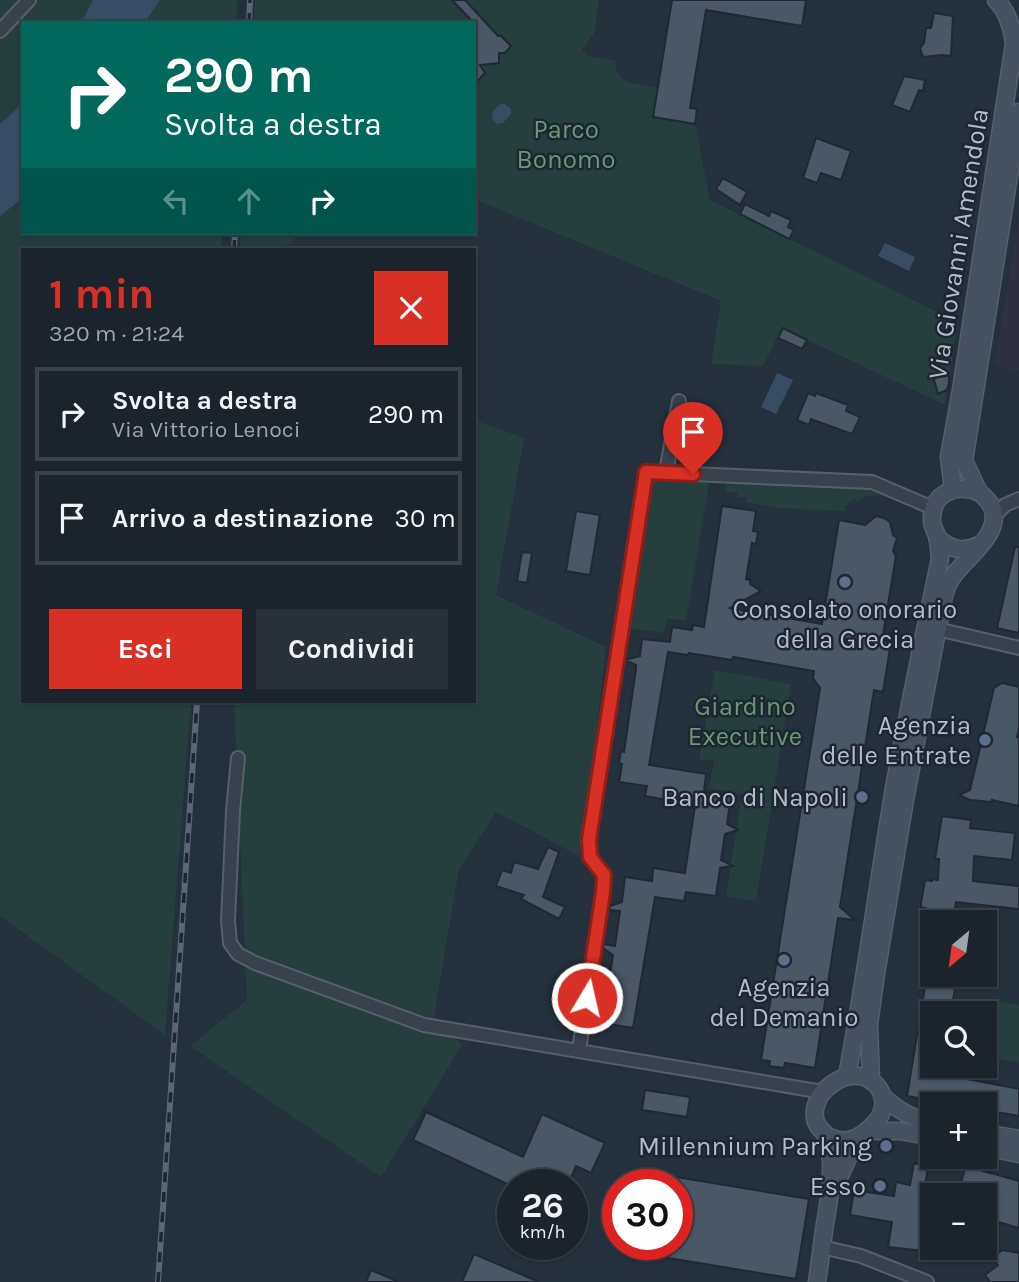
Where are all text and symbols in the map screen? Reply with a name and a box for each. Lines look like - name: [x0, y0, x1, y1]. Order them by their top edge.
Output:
- text: 290 m: [164, 47, 313, 104]
- icon: right: [49, 49, 140, 140]
- text: Svolta a destra: [164, 106, 382, 143]
- street label: Via Giovanni Amendola: [922, 106, 995, 382]
- park label: Parco Bonomo: [517, 114, 615, 175]
- icon: left: [157, 182, 195, 220]
- icon: ahead: [230, 182, 268, 220]
- icon: right: [303, 182, 341, 220]
- text: 1 min: [49, 269, 154, 319]
- button: close: [374, 271, 448, 345]
- text: 320 m · 21:24: [49, 320, 184, 347]
- text: Svolta a destra: [112, 385, 298, 416]
- icon: right: [53, 395, 91, 433]
- text: 290 m: [368, 399, 444, 430]
- pin: [663, 402, 723, 474]
- icon: arrive: [674, 413, 712, 451]
- text: Via Vittorio Lenoci: [112, 416, 301, 443]
- icon: arrive: [53, 499, 91, 537]
- text: Arrivo a destinazione: [112, 503, 374, 534]
- text: 30 m: [395, 503, 456, 534]
- marker: Consolato onorario della Grecia: [837, 574, 853, 590]
- place label: Consolato onorario della Grecia: [733, 594, 957, 655]
- button: Esci: [49, 609, 242, 689]
- button: Condividi: [256, 609, 448, 689]
- park label: Giardino Executive: [688, 691, 802, 752]
- place label: Agenzia delle Entrate: [821, 710, 971, 771]
- marker: Agenzia delle Entrate: [977, 732, 993, 748]
- place label: Banco di Napoli: [662, 782, 848, 813]
- marker: Banco di Napoli: [854, 789, 870, 805]
- north arrow: [920, 910, 998, 987]
- map controls: [920, 910, 997, 1260]
- marker: Agenzia del Demanio: [776, 952, 792, 968]
- position arrow: [550, 961, 624, 1035]
- place label: Agenzia del Demanio: [709, 972, 859, 1033]
- button: search: [920, 1001, 997, 1078]
- button: +: [920, 1092, 997, 1169]
- place label: Millennium Parking: [638, 1131, 872, 1162]
- marker: Millennium Parking: [878, 1138, 894, 1154]
- speed limit sign: 30: [602, 1169, 693, 1260]
- place label: Esso: [810, 1171, 866, 1202]
- marker: Esso: [872, 1178, 888, 1194]
- button: −: [920, 1183, 997, 1260]
- text: 26: [521, 1185, 564, 1226]
- text: km/h: [520, 1221, 565, 1243]

